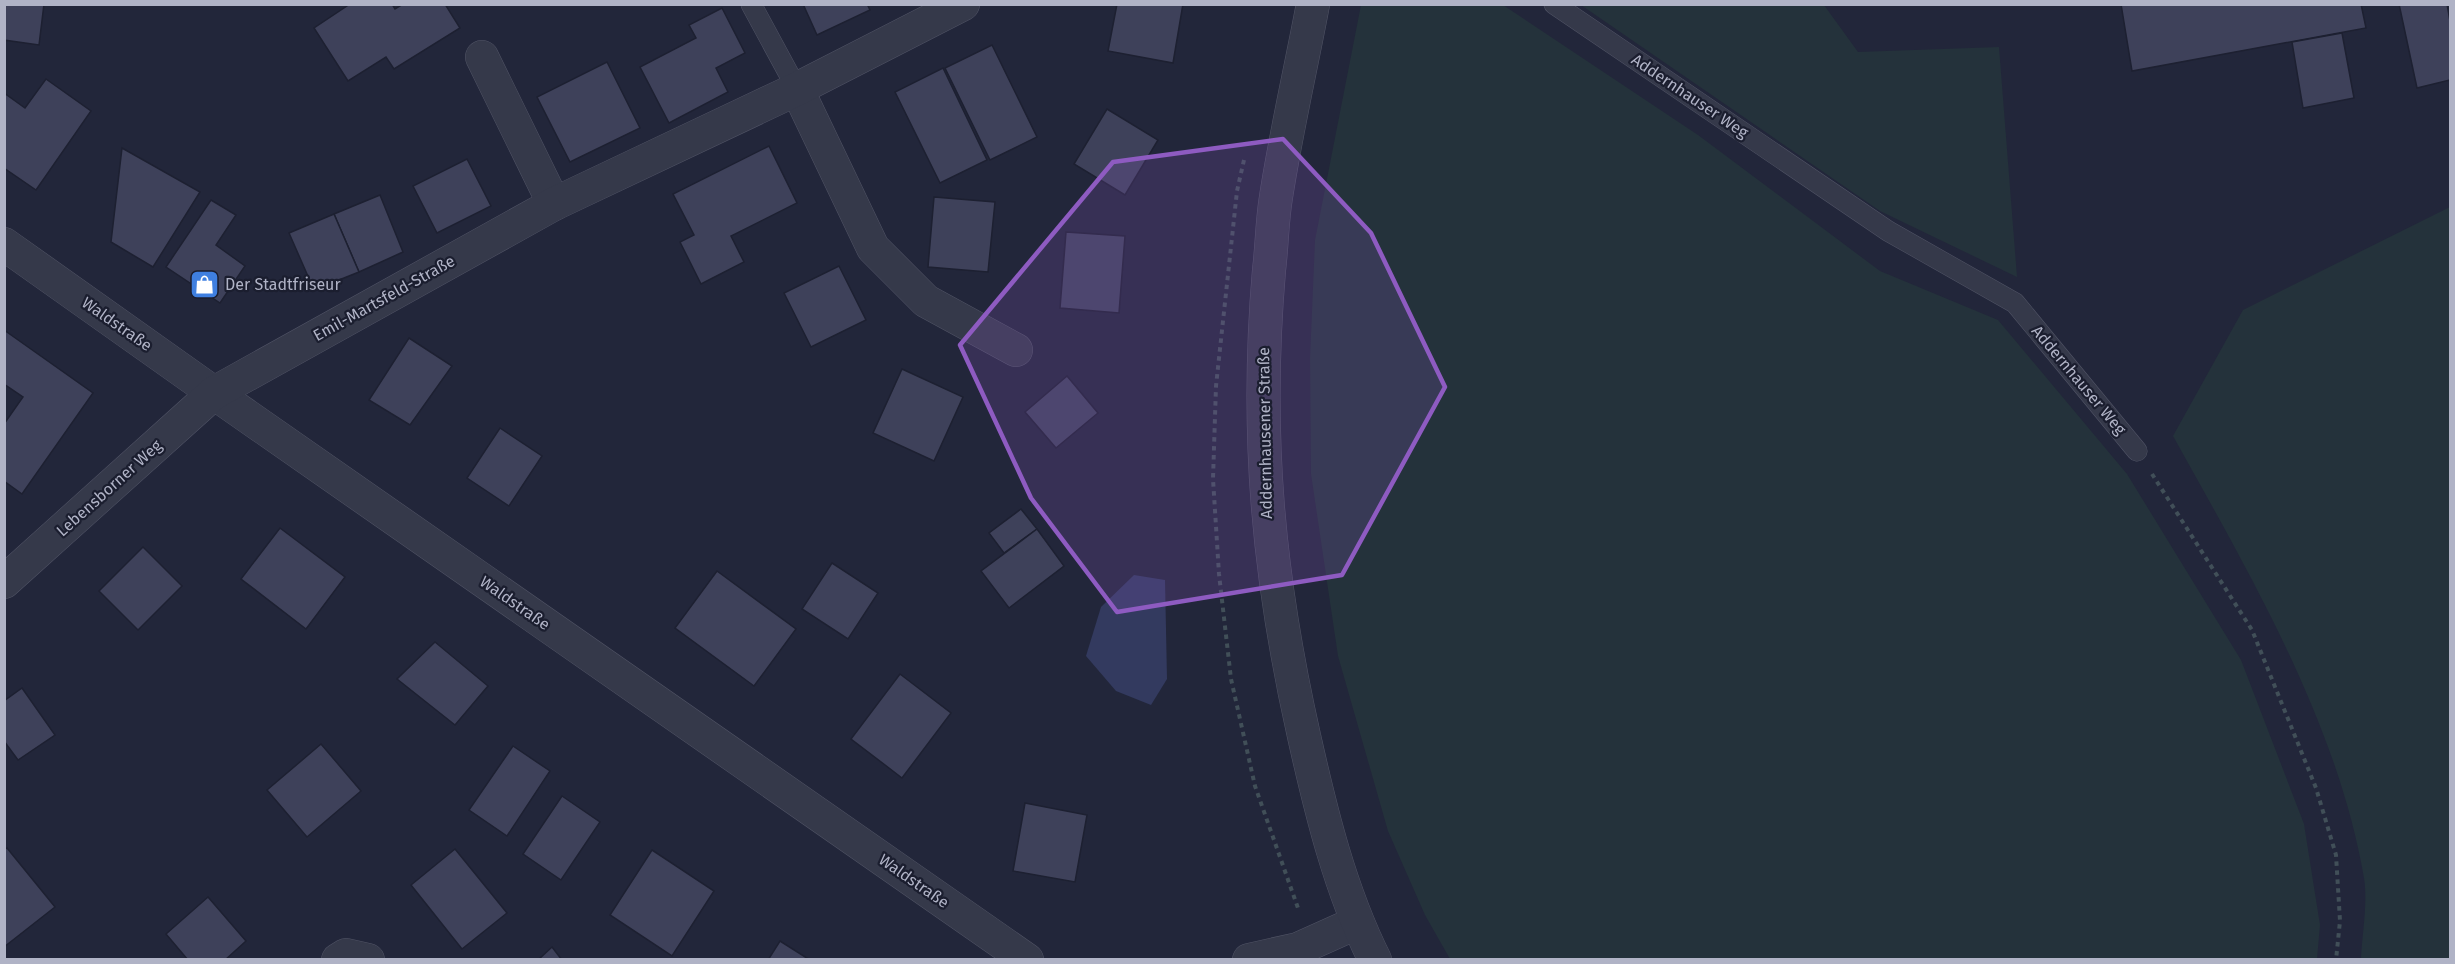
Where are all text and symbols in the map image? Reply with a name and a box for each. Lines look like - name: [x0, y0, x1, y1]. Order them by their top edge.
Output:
- street label: Addernhauser Weg: [1628, 50, 1753, 142]
- street label: Emil-Martsfeld-Straße: [310, 251, 458, 345]
- shop icon: Der Stadtfriseur: [188, 268, 220, 300]
- place label: Der Stadtfriseur: [225, 275, 341, 294]
- street label: Waldstraße: [78, 293, 156, 355]
- street label: Addernhauser Weg: [2028, 322, 2131, 439]
- street label: Addernhausener Straße: [1254, 347, 1276, 519]
- street label: Lebensborner Weg: [52, 435, 166, 540]
- street label: Waldstraße: [476, 572, 554, 634]
- street label: Waldstraße: [875, 850, 953, 912]

